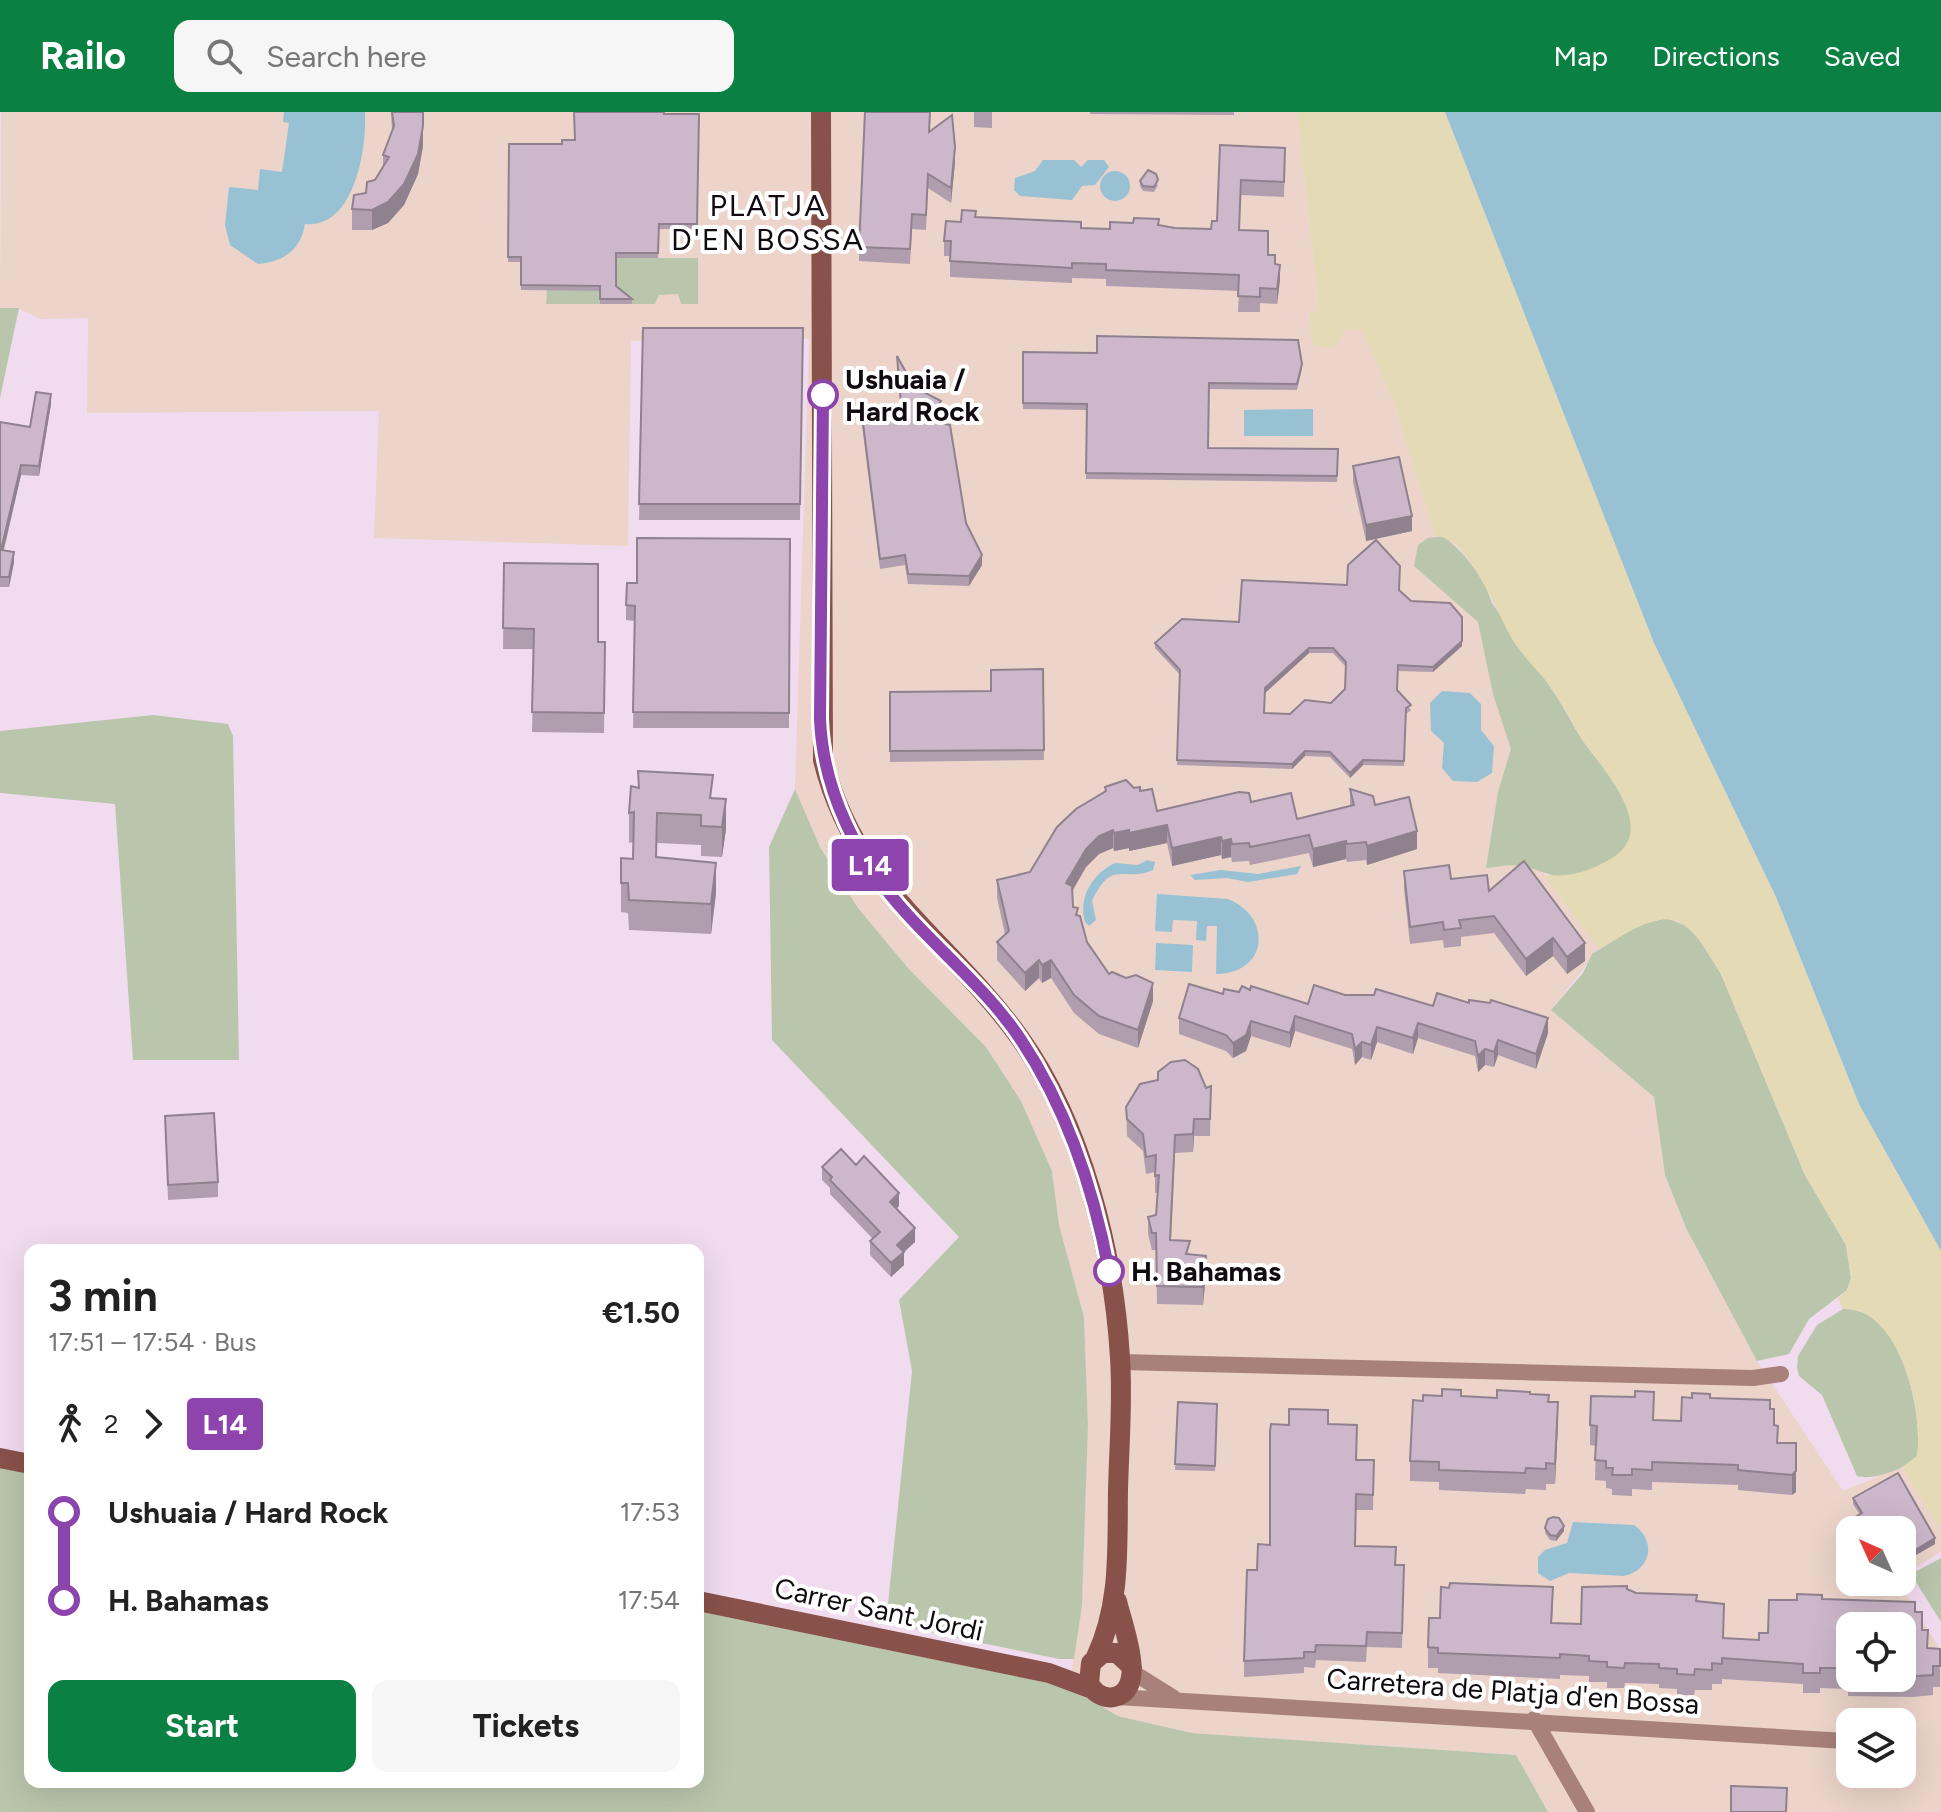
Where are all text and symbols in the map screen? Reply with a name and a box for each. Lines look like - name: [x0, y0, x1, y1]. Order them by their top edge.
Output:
- search box: [174, 20, 734, 92]
- text: Railo: [40, 33, 126, 79]
- icon: search: [202, 34, 246, 78]
- text: Search here: [266, 38, 426, 75]
- text: Map: [1554, 39, 1608, 73]
- text: Directions: [1652, 39, 1780, 73]
- text: Saved: [1824, 39, 1901, 73]
- district label: PLATJA D'EN BOSSA: [671, 187, 865, 258]
- place label: Ushuaia / Hard Rock: [845, 362, 980, 428]
- marker: Ushuaia / Hard Rock: [808, 380, 838, 410]
- line badge: L14: [824, 839, 916, 891]
- text: L14: [848, 848, 892, 882]
- place label: H. Bahamas: [1131, 1254, 1281, 1288]
- marker: H. Bahamas: [1094, 1256, 1124, 1286]
- text: 3 min: [48, 1269, 158, 1322]
- text: €1.50: [602, 1294, 680, 1331]
- text: 17:51 – 17:54 · Bus: [48, 1326, 256, 1358]
- icon: walk: [48, 1402, 92, 1446]
- icon: forward: [131, 1402, 175, 1446]
- text: L14: [203, 1407, 247, 1441]
- text: 2: [104, 1408, 119, 1440]
- text: Ushuaia / Hard Rock: [108, 1494, 388, 1531]
- text: 17:53: [620, 1496, 680, 1528]
- north arrow: [1836, 1516, 1916, 1596]
- map controls: [1836, 1516, 1916, 1788]
- street label: Carrer Sant Jordi: [771, 1570, 987, 1648]
- text: H. Bahamas: [108, 1582, 269, 1619]
- text: 17:54: [618, 1584, 680, 1616]
- button: locate: [1836, 1612, 1916, 1692]
- street label: Carretera de Platja d'en Bossa: [1326, 1661, 1700, 1721]
- button: Start: [48, 1680, 356, 1772]
- button: Tickets: [372, 1680, 680, 1772]
- button: layers: [1836, 1708, 1916, 1788]

